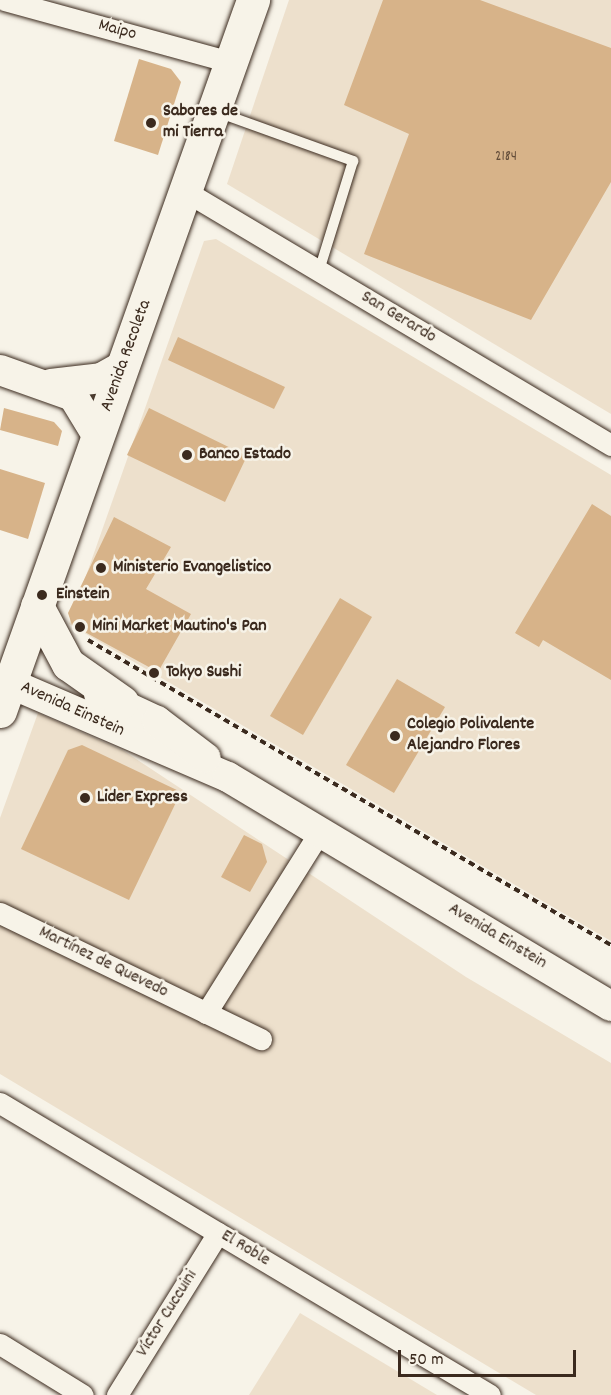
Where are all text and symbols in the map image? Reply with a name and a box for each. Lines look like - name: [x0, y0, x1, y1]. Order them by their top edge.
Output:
- street label: Maipo: [96, 16, 138, 46]
- place label: Sabores de mi Tierra: [163, 102, 238, 144]
- marker: Sabores de mi Tierra: [144, 116, 158, 130]
- house number: 2184: [495, 149, 517, 167]
- street label: San Gerardo: [356, 287, 440, 349]
- street label: Avenida Recoleta: [97, 297, 157, 415]
- place label: Banco Estado: [199, 444, 291, 466]
- marker: Banco Estado: [180, 448, 194, 462]
- place label: Ministerio Evangelistico: [113, 557, 271, 579]
- marker: Ministerio Evangelistico: [94, 561, 108, 575]
- place label: Einstein: [56, 584, 110, 606]
- marker: Einstein: [33, 586, 51, 604]
- place label: Mini Market Mautino's Pan: [92, 616, 266, 638]
- marker: Mini Market Mautino's Pan: [73, 620, 87, 634]
- place label: Tokyo Sushi: [166, 662, 241, 684]
- marker: Tokyo Sushi: [147, 666, 161, 680]
- street label: Avenida Einstein: [17, 677, 127, 743]
- place label: Colegio Polivalente Alejandro Flores: [407, 715, 534, 758]
- marker: Colegio Polivalente Alejandro Flores: [388, 729, 402, 743]
- place label: Lider Express: [97, 787, 188, 809]
- marker: Lider Express: [78, 791, 92, 805]
- street label: Avenida Einstein: [444, 899, 550, 975]
- street label: Martínez de Quevedo: [35, 922, 171, 1004]
- street label: El Roble: [217, 1226, 273, 1272]
- street label: Víctor Cuccuini: [133, 1267, 203, 1361]
- scale bar: [401, 1338, 580, 1376]
- text: 50 m: [409, 1348, 444, 1373]

